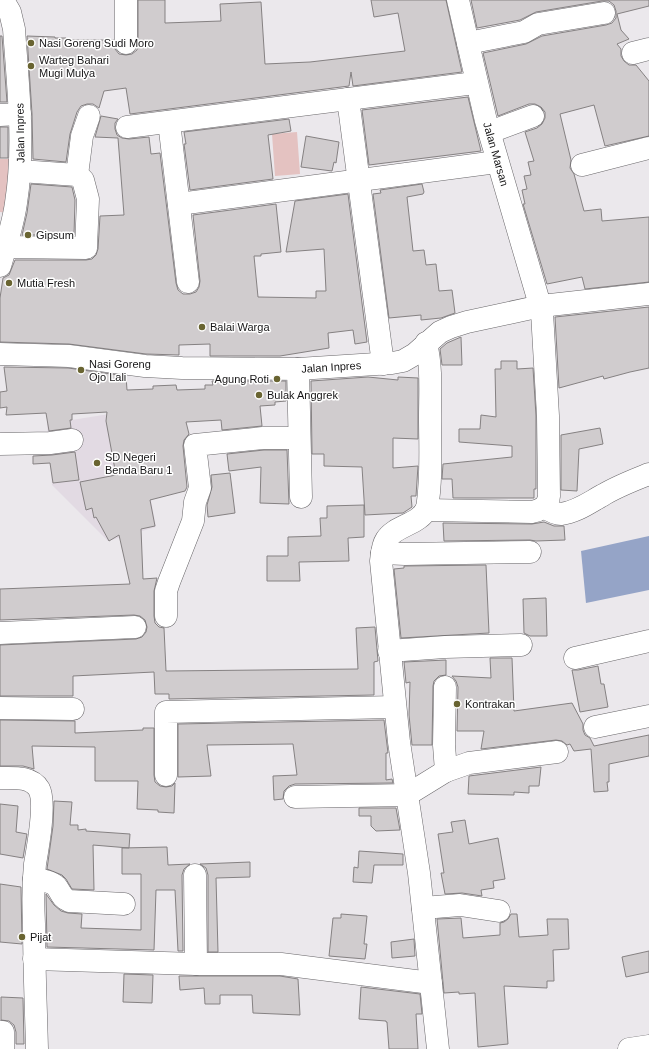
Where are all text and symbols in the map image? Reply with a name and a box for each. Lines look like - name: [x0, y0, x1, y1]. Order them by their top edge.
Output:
- place label: Nasi Goreng Sudi Moro: [39, 37, 154, 49]
- marker: Nasi Goreng Sudi Moro: [26, 38, 36, 48]
- place label: Warteg Bahari Mugi Mulya: [39, 54, 109, 79]
- marker: Warteg Bahari Mugi Mulya: [26, 61, 36, 71]
- street label: Jalan Inpres: [13, 102, 27, 163]
- street label: Jalan Marsan: [481, 121, 511, 187]
- place label: Gipsum: [36, 229, 74, 241]
- marker: Gipsum: [23, 230, 33, 240]
- place label: Mutia Fresh: [17, 277, 75, 289]
- marker: Mutia Fresh: [4, 278, 14, 288]
- place label: Balai Warga: [210, 321, 270, 333]
- marker: Balai Warga: [197, 322, 207, 332]
- place label: Nasi Goreng Ojo Lali: [89, 358, 151, 383]
- street label: Jalan Inpres: [301, 359, 362, 375]
- marker: Nasi Goreng Ojo Lali: [76, 365, 86, 375]
- place label: Agung Roti: [215, 373, 269, 385]
- marker: Agung Roti: [272, 374, 282, 384]
- place label: Bulak Anggrek: [267, 389, 338, 401]
- marker: Bulak Anggrek: [254, 390, 264, 400]
- place label: SD Negeri Benda Baru 1: [105, 451, 172, 476]
- marker: SD Negeri Benda Baru 1: [92, 458, 102, 468]
- place label: Kontrakan: [465, 698, 515, 710]
- marker: Kontrakan: [452, 699, 462, 709]
- place label: Pijat: [30, 931, 51, 943]
- marker: Pijat: [17, 932, 27, 942]

